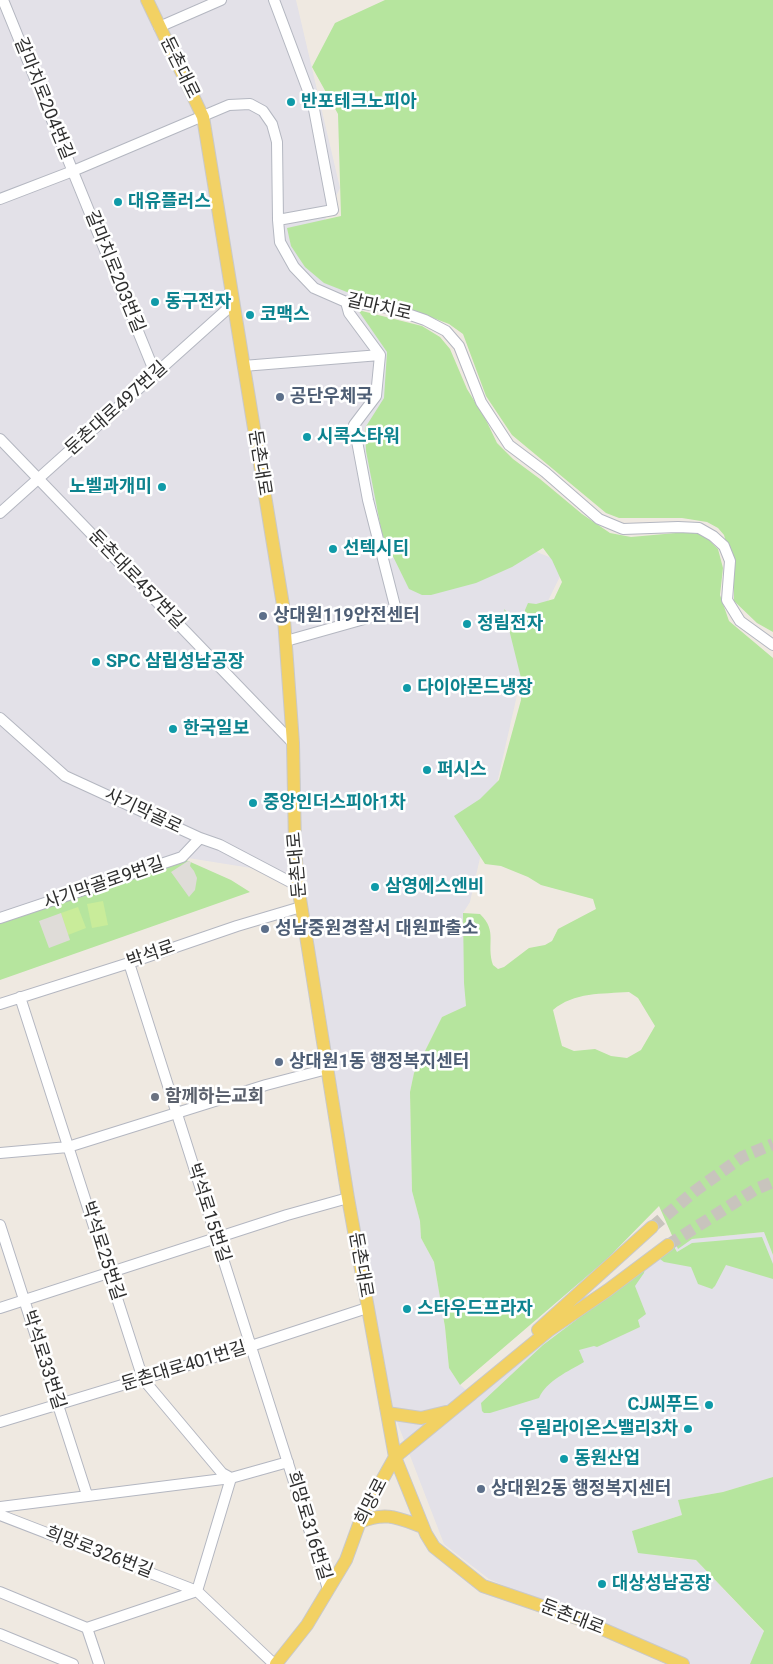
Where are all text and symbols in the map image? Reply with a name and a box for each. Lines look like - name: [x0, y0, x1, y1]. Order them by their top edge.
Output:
- street label: 둔촌대로: [155, 33, 203, 103]
- street label: 갈마치로204번길: [9, 35, 77, 163]
- place label: 반포테크노피아: [301, 91, 417, 113]
- marker: 반포테크노피아: [285, 96, 297, 108]
- place label: 대유플러스: [128, 191, 211, 213]
- marker: 대유플러스: [112, 196, 124, 208]
- street label: 갈마치로203번길: [80, 208, 148, 336]
- street label: 갈마치로: [344, 290, 414, 326]
- place label: 동구전자: [165, 291, 231, 313]
- marker: 동구전자: [149, 296, 161, 308]
- place label: 코맥스: [260, 304, 310, 326]
- marker: 코맥스: [244, 309, 256, 321]
- street label: 둔촌대로497번길: [62, 358, 172, 460]
- place label: 공단우체국: [290, 386, 373, 408]
- marker: 공단우체국: [274, 391, 286, 403]
- place label: 시콕스타워: [317, 426, 400, 448]
- street label: 둔촌대로: [243, 429, 275, 497]
- marker: 시콕스타워: [301, 431, 313, 443]
- place label: 노벨과개미: [69, 476, 152, 498]
- marker: 노벨과개미: [156, 481, 168, 493]
- street label: 둔촌대로457번길: [83, 526, 189, 634]
- place label: 선텍시티: [343, 538, 409, 560]
- marker: 선텍시티: [327, 543, 339, 555]
- place label: 상대원119안전센터: [273, 605, 420, 627]
- marker: 상대원119안전센터: [257, 610, 269, 622]
- place label: 정림전자: [477, 613, 543, 635]
- marker: 정림전자: [461, 618, 473, 630]
- place label: SPC 삼립성남공장: [106, 651, 244, 673]
- marker: SPC 삼립성남공장: [90, 656, 102, 668]
- place label: 다이아몬드냉장: [417, 677, 533, 699]
- marker: 다이아몬드냉장: [401, 682, 413, 694]
- place label: 한국일보: [183, 718, 249, 740]
- marker: 한국일보: [167, 723, 179, 735]
- place label: 퍼시스: [437, 759, 487, 781]
- marker: 퍼시스: [421, 764, 433, 776]
- street label: 사기막골로: [101, 785, 185, 839]
- place label: 중앙인더스피아1차: [263, 792, 406, 814]
- marker: 중앙인더스피아1차: [247, 797, 259, 809]
- street label: 둔촌대로: [284, 831, 312, 899]
- street label: 사기막골로9번길: [41, 853, 167, 915]
- place label: 삼영에스엔비: [385, 876, 484, 898]
- marker: 삼영에스엔비: [369, 881, 381, 893]
- place label: 성남중원경찰서 대원파출소: [275, 918, 478, 940]
- marker: 성남중원경찰서 대원파출소: [259, 923, 271, 935]
- street label: 박석로: [124, 937, 178, 973]
- place label: 상대원1동 행정복지센터: [289, 1051, 469, 1073]
- marker: 상대원1동 행정복지센터: [273, 1056, 285, 1068]
- place label: 함께하는교회: [165, 1086, 264, 1108]
- marker: 함께하는교회: [149, 1091, 161, 1103]
- street label: 박석로15번길: [182, 1161, 234, 1265]
- street label: 박석로25번길: [76, 1199, 128, 1303]
- street label: 둔촌대로: [344, 1231, 376, 1299]
- place label: 스타우드프라자: [417, 1298, 533, 1320]
- marker: 스타우드프라자: [401, 1303, 413, 1315]
- street label: 박석로33번길: [17, 1308, 69, 1412]
- street label: 둔촌대로401번길: [119, 1338, 249, 1396]
- place label: CJ씨푸드: [627, 1394, 699, 1416]
- marker: CJ씨푸드: [703, 1399, 715, 1411]
- place label: 우림라이온스밸리3차: [519, 1418, 678, 1440]
- marker: 우림라이온스밸리3차: [682, 1423, 694, 1435]
- place label: 동원산업: [574, 1448, 640, 1470]
- marker: 동원산업: [558, 1453, 570, 1465]
- street label: 희망로316번길: [281, 1469, 335, 1583]
- street label: 희망로: [351, 1475, 393, 1529]
- place label: 상대원2동 행정복지센터: [491, 1478, 671, 1500]
- marker: 상대원2동 행정복지센터: [475, 1483, 487, 1495]
- street label: 희망로326번길: [42, 1523, 156, 1583]
- place label: 대상성남공장: [612, 1573, 711, 1595]
- marker: 대상성남공장: [596, 1578, 608, 1590]
- street label: 둔촌대로: [537, 1596, 607, 1640]

